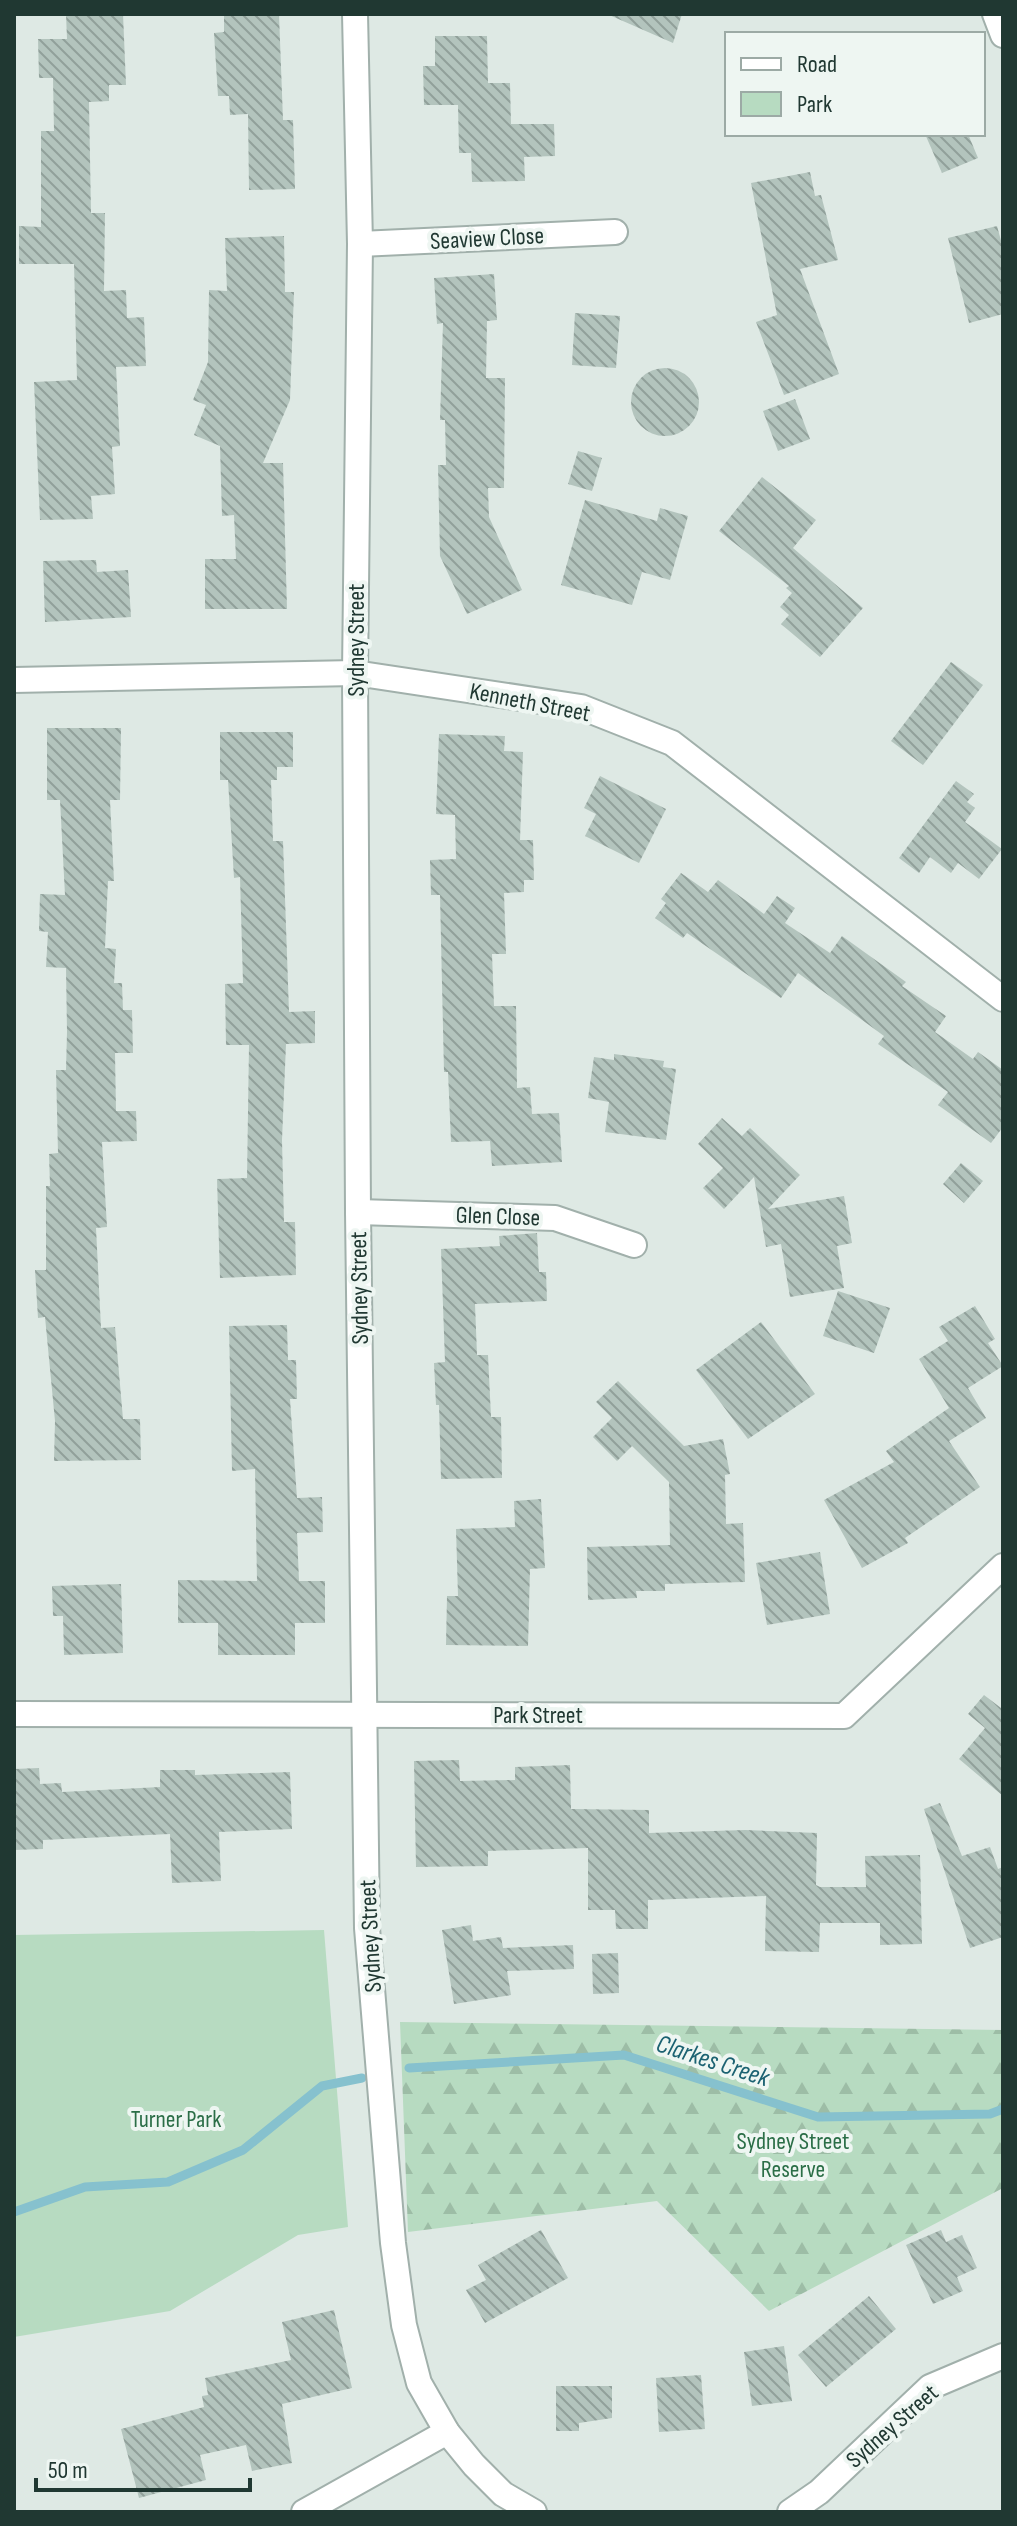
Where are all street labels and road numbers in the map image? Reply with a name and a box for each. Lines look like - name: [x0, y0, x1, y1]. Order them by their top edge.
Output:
- street label: Seaview Close: [429, 221, 545, 256]
- street label: Sydney Street: [342, 584, 371, 696]
- street label: Kenneth Street: [467, 677, 593, 728]
- street label: Glen Close: [455, 1201, 541, 1232]
- street label: Sydney Street: [344, 1231, 375, 1345]
- street label: Park Street: [493, 1701, 583, 1730]
- street label: Sydney Street: [353, 1879, 388, 1993]
- street label: Sydney Street: [840, 2378, 944, 2474]

